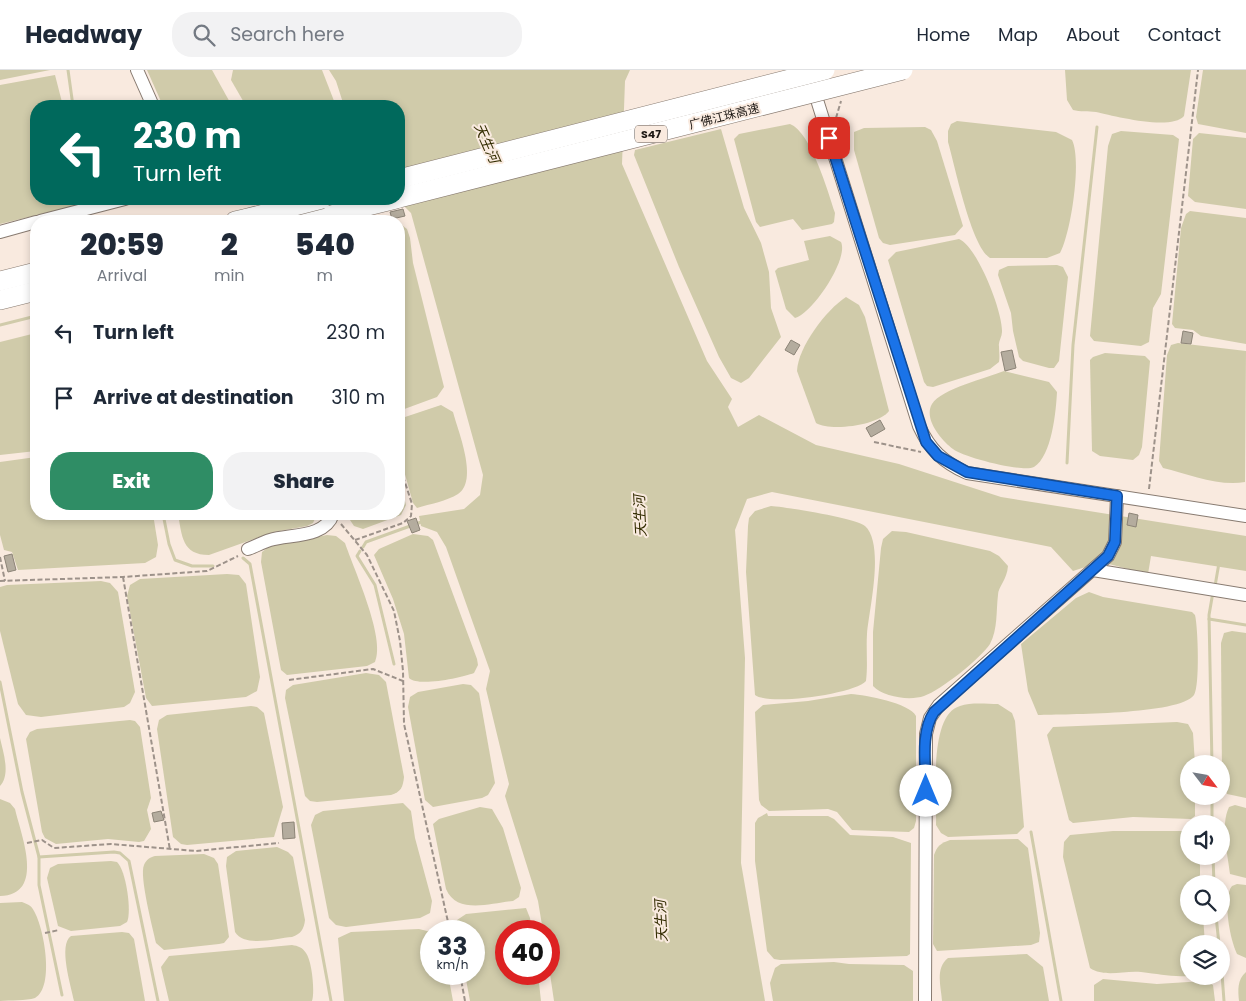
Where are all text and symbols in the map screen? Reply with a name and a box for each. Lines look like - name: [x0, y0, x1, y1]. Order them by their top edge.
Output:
- search box: [172, 12, 522, 57]
- text: Headway: [25, 18, 142, 51]
- icon: search: [190, 21, 218, 49]
- text: Search here: [230, 21, 345, 48]
- text: Home: [916, 22, 970, 47]
- text: Map: [998, 22, 1038, 47]
- text: About: [1066, 22, 1120, 47]
- text: Contact: [1148, 22, 1221, 47]
- street label: 广佛江珠高速: [687, 99, 761, 133]
- text: 230 m: [133, 111, 241, 160]
- pin: [808, 117, 850, 159]
- icon: left: [50, 120, 115, 185]
- water label: 天生河: [469, 120, 506, 169]
- icon: arrive: [815, 124, 843, 152]
- road number: S47: [635, 126, 667, 142]
- text: Turn left: [133, 158, 221, 189]
- text: 20:59: [80, 223, 164, 266]
- text: 2: [221, 223, 238, 266]
- text: 540: [295, 223, 355, 266]
- text: Arrival: [97, 264, 147, 287]
- text: min: [214, 264, 245, 287]
- text: m: [317, 264, 333, 287]
- icon: left: [50, 319, 78, 347]
- text: Turn left: [93, 319, 174, 346]
- text: 230 m: [326, 319, 385, 346]
- icon: arrive: [50, 384, 78, 412]
- text: Arrive at destination: [93, 384, 294, 411]
- text: 310 m: [331, 384, 385, 411]
- button: Exit: [50, 452, 213, 510]
- button: Share: [223, 452, 385, 510]
- water label: 天生河: [629, 492, 651, 537]
- north arrow: [1180, 755, 1230, 805]
- map controls: [1180, 755, 1230, 985]
- position arrow: [899, 764, 951, 816]
- button: sound: [1180, 815, 1230, 865]
- button: search: [1180, 875, 1230, 925]
- water label: 天生河: [650, 897, 672, 942]
- speed limit sign: 40: [495, 920, 560, 985]
- text: 33: [437, 929, 468, 964]
- button: layers: [1180, 935, 1230, 985]
- text: km/h: [437, 956, 468, 973]

